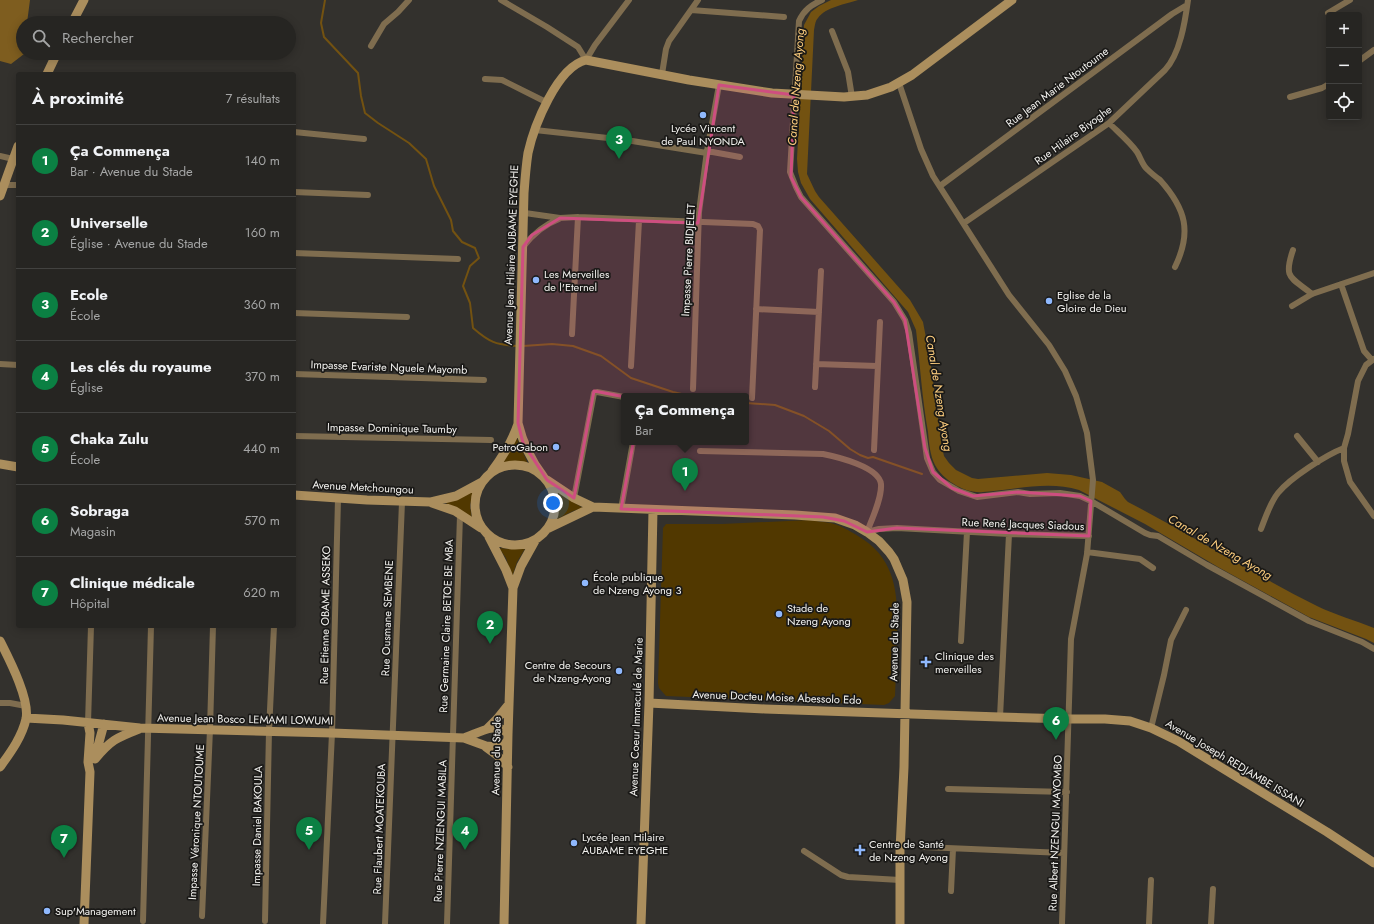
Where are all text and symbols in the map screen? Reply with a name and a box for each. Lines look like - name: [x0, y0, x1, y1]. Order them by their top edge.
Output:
- map controls: [1326, 12, 1362, 120]
- button: +: [1326, 12, 1362, 48]
- search box: [16, 16, 296, 60]
- icon: search: [30, 27, 52, 49]
- text: Rechercher: [62, 27, 134, 49]
- water label: Canal de Nzeng Ayong: [783, 27, 809, 146]
- street label: Rue Jean Marie Ntoutoume: [1002, 43, 1112, 131]
- button: −: [1326, 48, 1362, 84]
- button: locate: [1326, 84, 1362, 120]
- text: À proximité: [32, 86, 124, 110]
- text: 7 résultats: [226, 89, 280, 108]
- street label: Rue Hilaire Biyoghe: [1031, 101, 1115, 169]
- marker: Lycée Vincent de Paul NYONDA: [698, 110, 708, 120]
- place label: Lycée Vincent de Paul NYONDA: [661, 120, 746, 149]
- pin: 3: [606, 126, 632, 159]
- text: Ça Commença: [70, 140, 170, 162]
- text: 1: [42, 151, 48, 170]
- text: 140 m: [245, 151, 280, 170]
- text: Bar · Avenue du Stade: [70, 162, 193, 181]
- street label: Avenue Jean Hilaire AUBAME EYEGHE: [500, 164, 522, 346]
- street label: Impasse Pierre BIDJELET: [677, 203, 699, 317]
- text: Universelle: [70, 212, 148, 234]
- text: 2: [41, 223, 49, 242]
- text: 160 m: [245, 223, 280, 242]
- text: Église · Avenue du Stade: [70, 234, 208, 253]
- place label: Les Merveilles de l'Eternel: [544, 266, 610, 295]
- marker: Les Merveilles de l'Eternel: [531, 275, 541, 285]
- text: Ecole: [70, 284, 108, 306]
- place label: Eglise de la Gloire de Dieu: [1057, 287, 1127, 316]
- text: 3: [41, 295, 49, 314]
- text: 360 m: [244, 295, 280, 314]
- marker: Eglise de la Gloire de Dieu: [1044, 296, 1054, 306]
- text: École: [70, 306, 100, 325]
- water label: Canal de Nzeng Ayong: [921, 334, 957, 453]
- text: Les clés du royaume: [70, 356, 212, 378]
- street label: Impasse Evariste Nguele Mayomb: [310, 356, 468, 378]
- text: 4: [40, 367, 50, 386]
- text: 370 m: [244, 367, 280, 386]
- text: Église: [70, 378, 103, 397]
- popup: [621, 393, 749, 445]
- text: Ça Commença: [635, 399, 735, 421]
- street label: Impasse Dominique Taumby: [327, 419, 457, 437]
- text: Bar: [635, 421, 653, 440]
- text: Chaka Zulu: [70, 428, 149, 450]
- text: 5: [41, 439, 49, 458]
- text: 440 m: [243, 439, 280, 458]
- place label: PetroGabon: [493, 439, 548, 455]
- marker: PetroGabon: [551, 442, 561, 452]
- text: École: [70, 450, 100, 469]
- pin: 1: [672, 458, 698, 491]
- street label: Avenue Metchoungou: [312, 476, 414, 498]
- your location: [543, 493, 563, 513]
- text: Sobraga: [70, 500, 129, 522]
- water label: Canal de Nzeng Ayong: [1165, 510, 1276, 584]
- text: 6: [41, 511, 49, 530]
- text: 570 m: [244, 511, 280, 530]
- street label: Rue René Jacques Siadous: [961, 514, 1085, 534]
- text: Magasin: [70, 522, 116, 541]
- street label: Rue Germaine Claire BETOE BE MBA: [435, 538, 457, 713]
- street label: Rue Etienne OBAME ASSEKO: [316, 545, 334, 684]
- street label: Rue Ousmane SEMBENE: [377, 560, 397, 676]
- place label: École publique de Nzeng Ayong 3: [593, 569, 681, 598]
- text: Clinique médicale: [70, 572, 195, 594]
- marker: École publique de Nzeng Ayong 3: [580, 578, 590, 588]
- text: 7: [41, 583, 49, 602]
- text: 620 m: [243, 583, 280, 602]
- text: Hôpital: [70, 594, 110, 613]
- place label: Stade de Nzeng Ayong: [787, 600, 851, 629]
- street label: Avenue du Stade: [885, 602, 903, 682]
- marker: Stade de Nzeng Ayong: [774, 609, 784, 619]
- pin: 2: [477, 611, 503, 644]
- street label: Avenue Coeur Immaculé de Marie: [625, 637, 647, 797]
- place label: Clinique des merveilles: [935, 648, 995, 677]
- marker: Clinique des merveilles: [920, 656, 932, 668]
- place label: Centre de Secours de Nzeng-Ayong: [525, 657, 612, 686]
- marker: Centre de Secours de Nzeng-Ayong: [614, 666, 624, 676]
- street label: Avenue Docteu Moise Abessolo Edo: [692, 686, 862, 708]
- pin: 6: [1043, 707, 1069, 740]
- street label: Avenue Jean Bosco LEMAMI LOWUMI: [157, 709, 333, 729]
- street label: Avenue Joseph REDJAMBE ISSANI: [1163, 715, 1307, 811]
- street label: Avenue du Stade: [487, 716, 505, 796]
- street label: Impasse Véronique NTOUTOUME: [184, 744, 208, 900]
- street label: Rue Albert NZENGUI MAYOMBO: [1044, 754, 1066, 911]
- street label: Rue Pierre NZIENGUI MABILA: [430, 759, 451, 903]
- street label: Rue Flaubert MOATEKOUBA: [369, 763, 389, 895]
- street label: Impasse Daniel BAKOULA: [248, 765, 266, 886]
- pin: 5: [296, 817, 322, 850]
- pin: 4: [452, 817, 478, 850]
- pin: 7: [51, 825, 77, 858]
- place label: Lycée Jean Hilaire AUBAME EYEGHE: [582, 829, 668, 858]
- place label: Centre de Santé de Nzeng Ayong: [869, 836, 948, 865]
- marker: Lycée Jean Hilaire AUBAME EYEGHE: [569, 838, 579, 848]
- marker: Centre de Santé de Nzeng Ayong: [854, 844, 866, 856]
- place label: Sup'Management: [55, 903, 136, 919]
- marker: Sup'Management: [42, 906, 52, 916]

